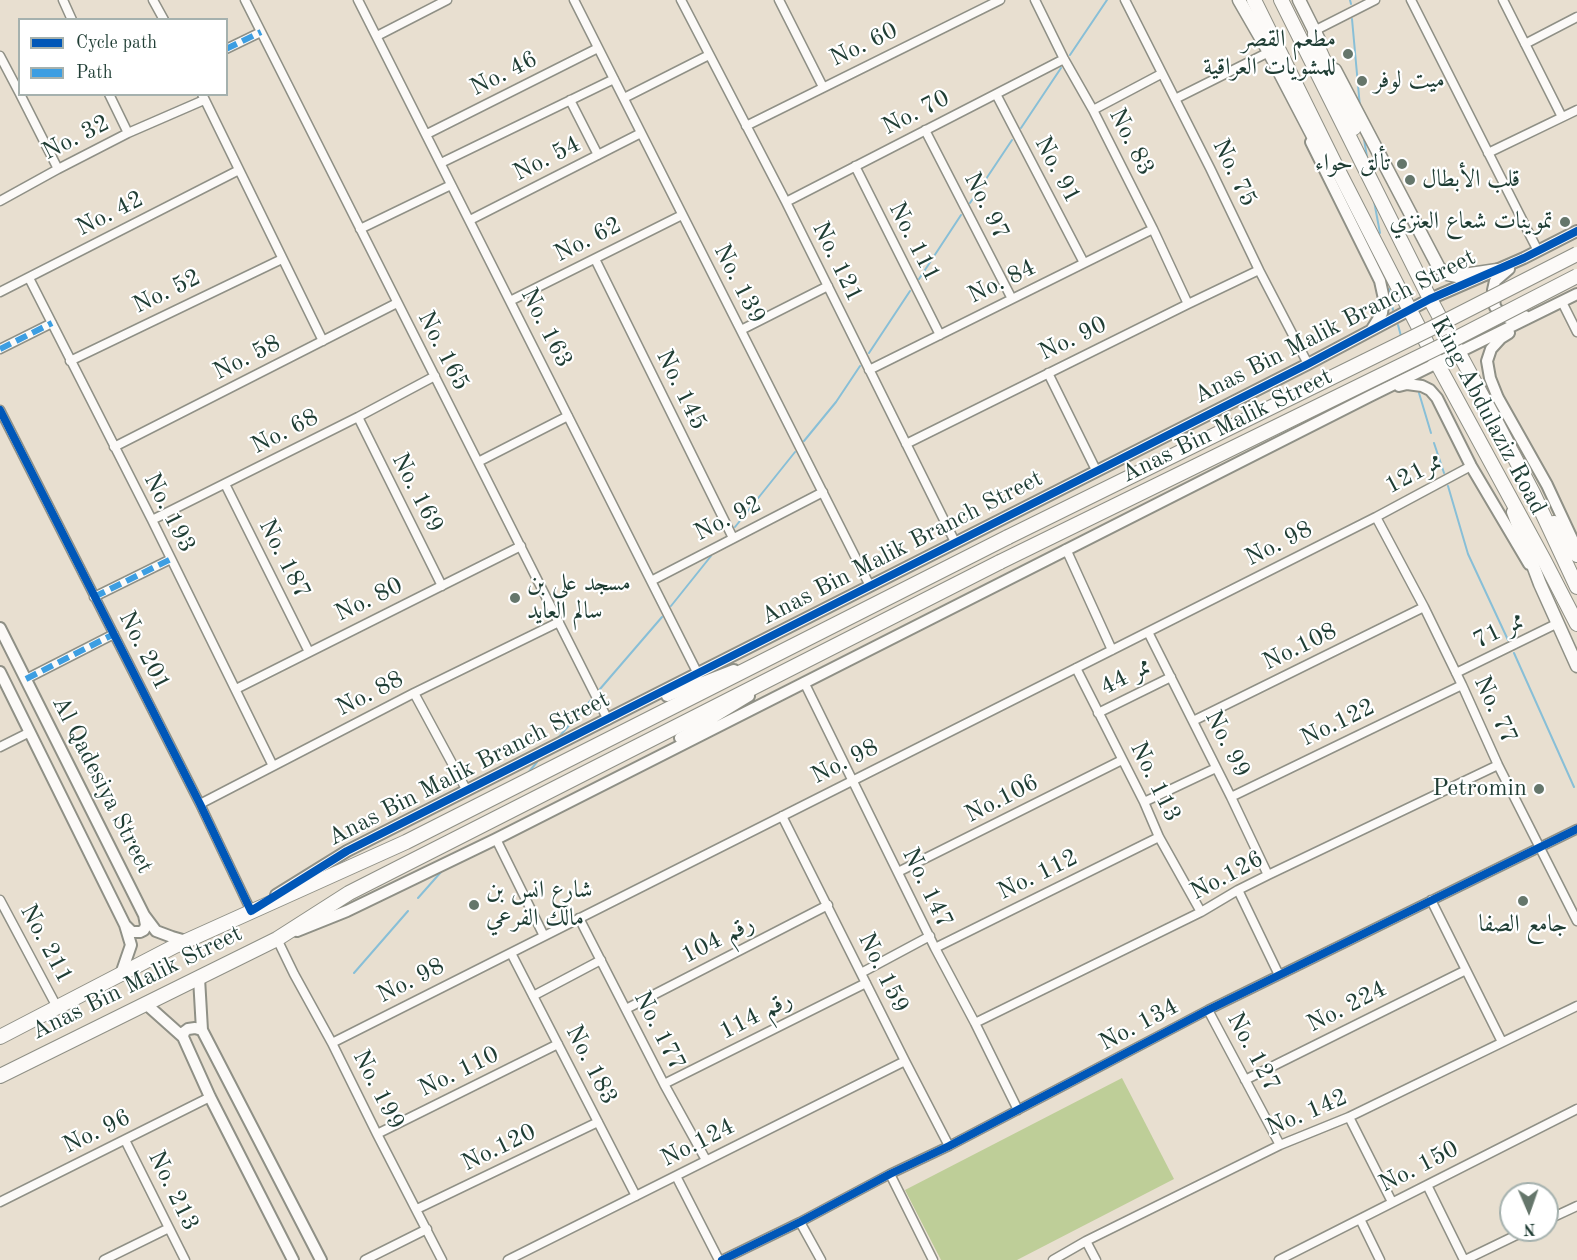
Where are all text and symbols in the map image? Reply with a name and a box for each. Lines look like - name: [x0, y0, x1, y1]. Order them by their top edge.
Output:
- street label: No. 60: [825, 16, 903, 74]
- legend: [18, 18, 228, 96]
- place label: مطعم القصر للمشويات العراقية: [1203, 26, 1336, 82]
- text: Cycle path: [76, 34, 157, 52]
- street label: No. 46: [466, 45, 542, 103]
- marker: مطعم القصر للمشويات العراقية: [1341, 47, 1355, 61]
- text: Path: [76, 64, 112, 82]
- place label: ميت لوفر: [1374, 67, 1445, 95]
- marker: ميت لوفر: [1355, 74, 1369, 88]
- street label: No. 70: [878, 84, 954, 142]
- street label: No. 83: [1102, 104, 1160, 180]
- street label: No. 32: [38, 109, 114, 167]
- street label: No. 54: [509, 130, 585, 188]
- street label: No. 91: [1027, 132, 1087, 208]
- street label: No. 75: [1205, 134, 1263, 212]
- place label: تألق حواء: [1315, 150, 1390, 178]
- marker: تألق حواء: [1395, 157, 1409, 171]
- place label: قلب الأبطال: [1422, 166, 1520, 194]
- street label: No. 97: [957, 168, 1015, 244]
- marker: قلب الأبطال: [1403, 173, 1417, 187]
- street label: No. 42: [72, 185, 148, 243]
- street label: No. 111: [882, 197, 946, 287]
- place label: تموينات شعاع العنزي: [1389, 208, 1553, 236]
- street label: No. 62: [550, 211, 626, 269]
- marker: تموينات شعاع العنزي: [1558, 215, 1572, 229]
- street label: No. 121: [805, 217, 869, 307]
- street label: No. 139: [707, 239, 771, 329]
- street label: Anas Bin Malik Branch Street: [1189, 243, 1481, 411]
- street label: No. 84: [963, 253, 1041, 311]
- street label: No. 52: [128, 263, 206, 321]
- street label: No. 163: [514, 283, 578, 373]
- street label: No. 165: [411, 306, 475, 396]
- street label: No. 90: [1034, 310, 1112, 368]
- street label: King Abdulaziz Road: [1424, 312, 1552, 520]
- street label: No. 58: [209, 329, 285, 387]
- street label: No. 145: [649, 345, 713, 435]
- street label: Anas Bin Malik Street: [1117, 362, 1337, 490]
- street label: No. 68: [247, 403, 323, 461]
- street label: ممر121: [1380, 447, 1448, 501]
- street label: No. 169: [385, 448, 449, 538]
- street label: Anas Bin Malik Branch Street: [756, 464, 1048, 632]
- street label: No. 193: [137, 468, 201, 558]
- street label: No. 92: [690, 490, 766, 548]
- street label: No. 187: [252, 514, 316, 604]
- street label: No. 98: [1241, 515, 1317, 573]
- place label: مسجد علي بن سالم العايد: [527, 570, 631, 626]
- street label: No. 80: [330, 571, 408, 629]
- marker: مسجد علي بن سالم العايد: [508, 591, 522, 605]
- street label: No. 201: [112, 606, 176, 696]
- street label: ممر 71: [1469, 606, 1529, 656]
- street label: No.108: [1258, 617, 1342, 677]
- street label: ممر 44: [1096, 652, 1156, 702]
- street label: No. 88: [332, 665, 408, 723]
- street label: No. 77: [1467, 671, 1523, 749]
- street label: Anas Bin Malik Branch Street: [323, 685, 615, 853]
- street label: Al Qadesiya Street: [45, 692, 159, 878]
- street label: No.122: [1296, 693, 1380, 753]
- street label: No. 99: [1198, 706, 1256, 782]
- street label: No. 98: [807, 733, 883, 791]
- street label: No. 113: [1123, 737, 1187, 827]
- street label: No.106: [960, 768, 1044, 830]
- place label: Petromin: [1432, 775, 1527, 803]
- marker: Petromin: [1532, 782, 1546, 796]
- street label: No. 147: [895, 843, 959, 933]
- street label: No. 112: [993, 843, 1083, 907]
- street label: No.126: [1185, 845, 1269, 907]
- place label: شارع انس بن مالك الفرعي: [486, 877, 593, 933]
- marker: جامع الصفا: [1516, 894, 1530, 908]
- marker: شارع انس بن مالك الفرعي: [467, 898, 481, 912]
- street label: No. 211: [13, 899, 79, 989]
- street label: رقم 104: [677, 910, 759, 970]
- place label: جامع الصفا: [1478, 911, 1568, 939]
- street label: Anas Bin Malik Street: [27, 919, 247, 1047]
- street label: No. 159: [851, 928, 915, 1018]
- street label: No. 98: [373, 952, 449, 1010]
- street label: No. 224: [1302, 975, 1392, 1039]
- street label: No. 177: [627, 986, 691, 1076]
- street label: رقم 114: [715, 986, 797, 1046]
- street label: No. 134: [1094, 992, 1184, 1058]
- street label: No. 127: [1220, 1007, 1286, 1097]
- street label: No. 183: [559, 1020, 623, 1110]
- street label: No. 110: [414, 1040, 504, 1104]
- street label: No. 199: [346, 1045, 410, 1135]
- street label: No. 142: [1262, 1083, 1352, 1143]
- street label: No. 96: [58, 1103, 136, 1161]
- street label: No.124: [656, 1112, 740, 1174]
- street label: No.120: [457, 1118, 541, 1178]
- street label: No. 150: [1374, 1135, 1464, 1199]
- street label: No. 213: [141, 1146, 205, 1236]
- north arrow: [1499, 1182, 1559, 1242]
- text: N: [1523, 1220, 1536, 1236]

